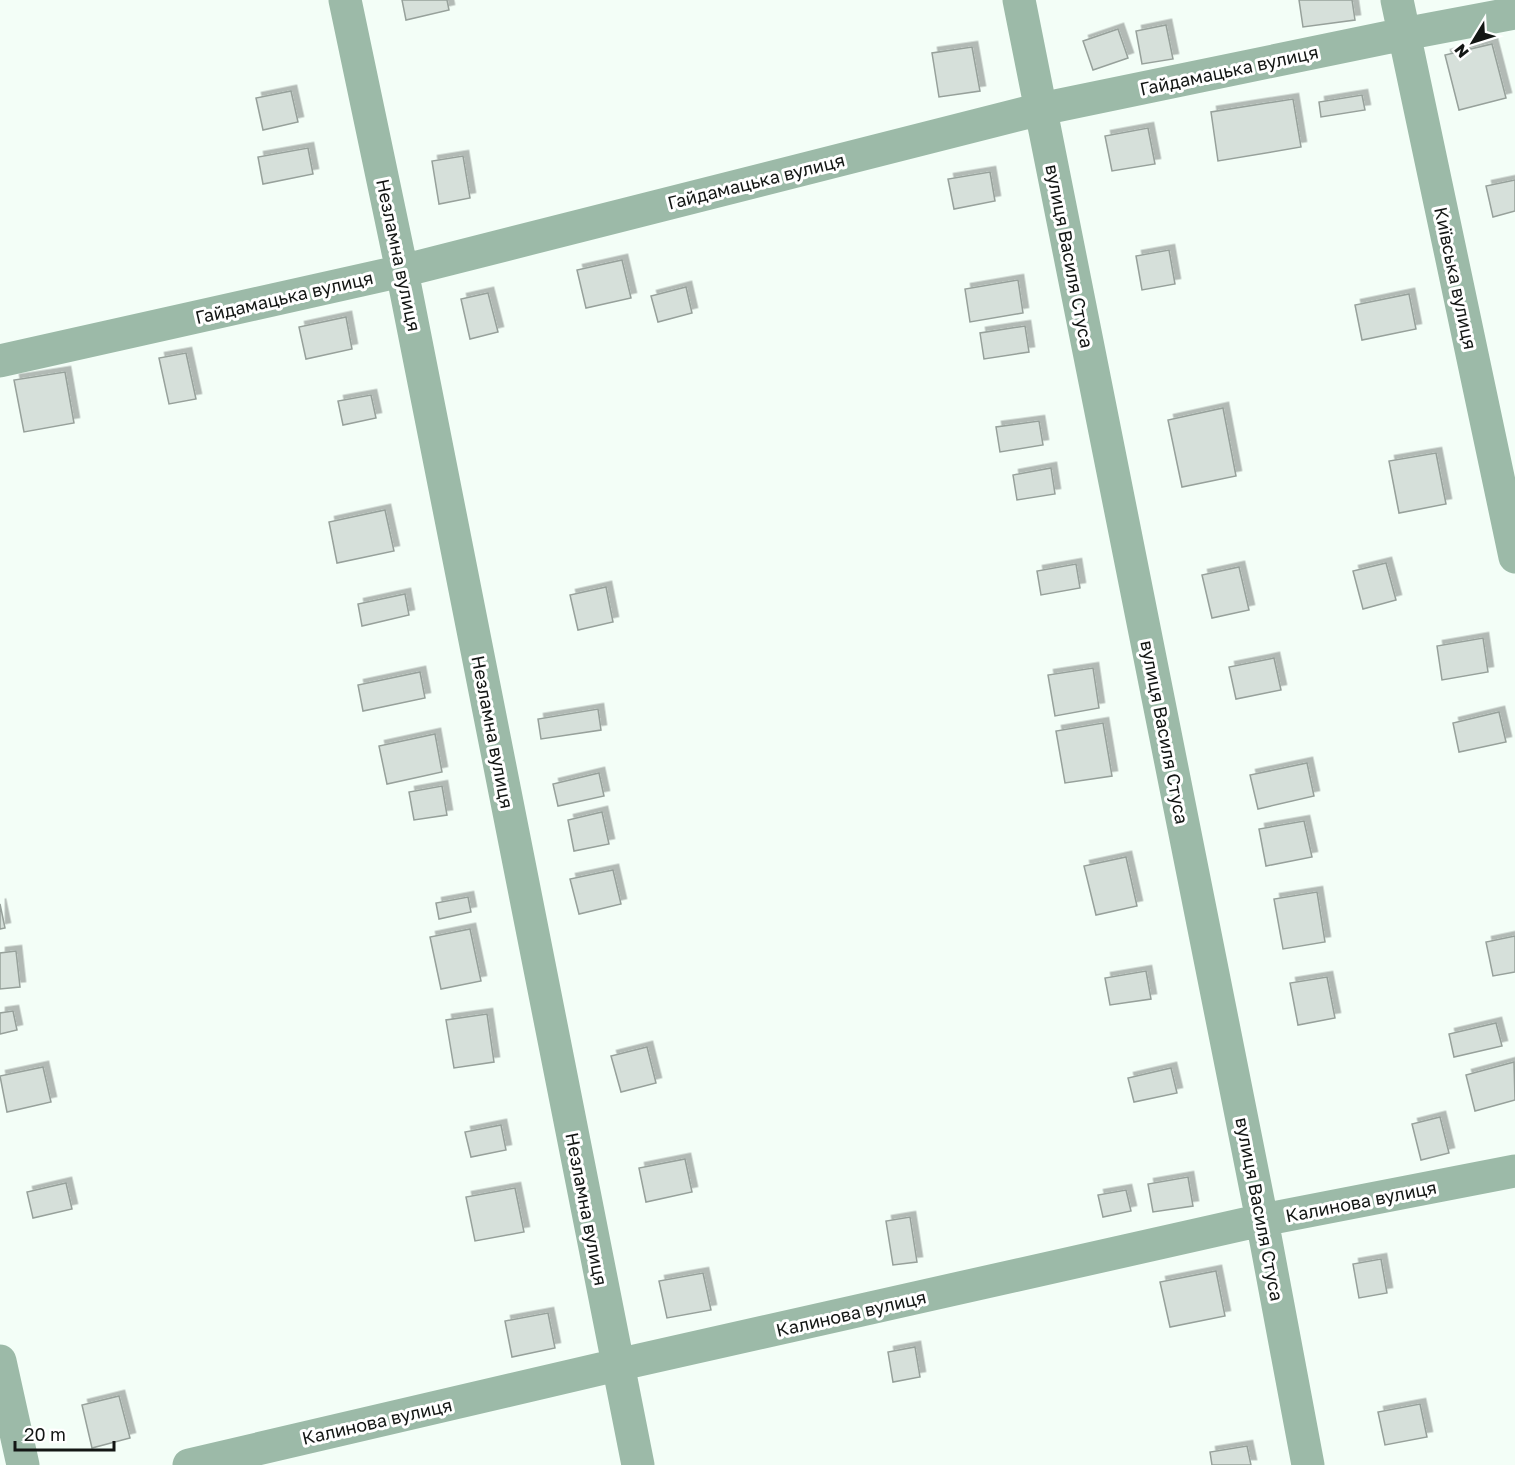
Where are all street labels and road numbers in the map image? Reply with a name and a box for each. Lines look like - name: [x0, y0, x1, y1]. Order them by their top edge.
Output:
- street label: Гайдамацька вулиця: [1138, 40, 1320, 100]
- street label: Гайдамацька вулиця: [665, 148, 847, 214]
- street label: вулиця Василя Стуса: [1041, 162, 1099, 350]
- street label: Незламна вулиця: [372, 177, 426, 333]
- street label: Київська вулиця: [1430, 205, 1482, 351]
- street label: Гайдамацька вулиця: [193, 266, 375, 328]
- street label: вулиця Василя Стуса: [1136, 638, 1194, 826]
- street label: Незламна вулиця: [467, 654, 519, 810]
- street label: вулиця Василя Стуса: [1231, 1115, 1289, 1303]
- street label: Незламна вулиця: [561, 1131, 613, 1287]
- street label: Калинова вулиця: [1284, 1176, 1438, 1226]
- street label: Калинова вулиця: [774, 1285, 928, 1341]
- street label: Калинова вулиця: [300, 1393, 454, 1449]

